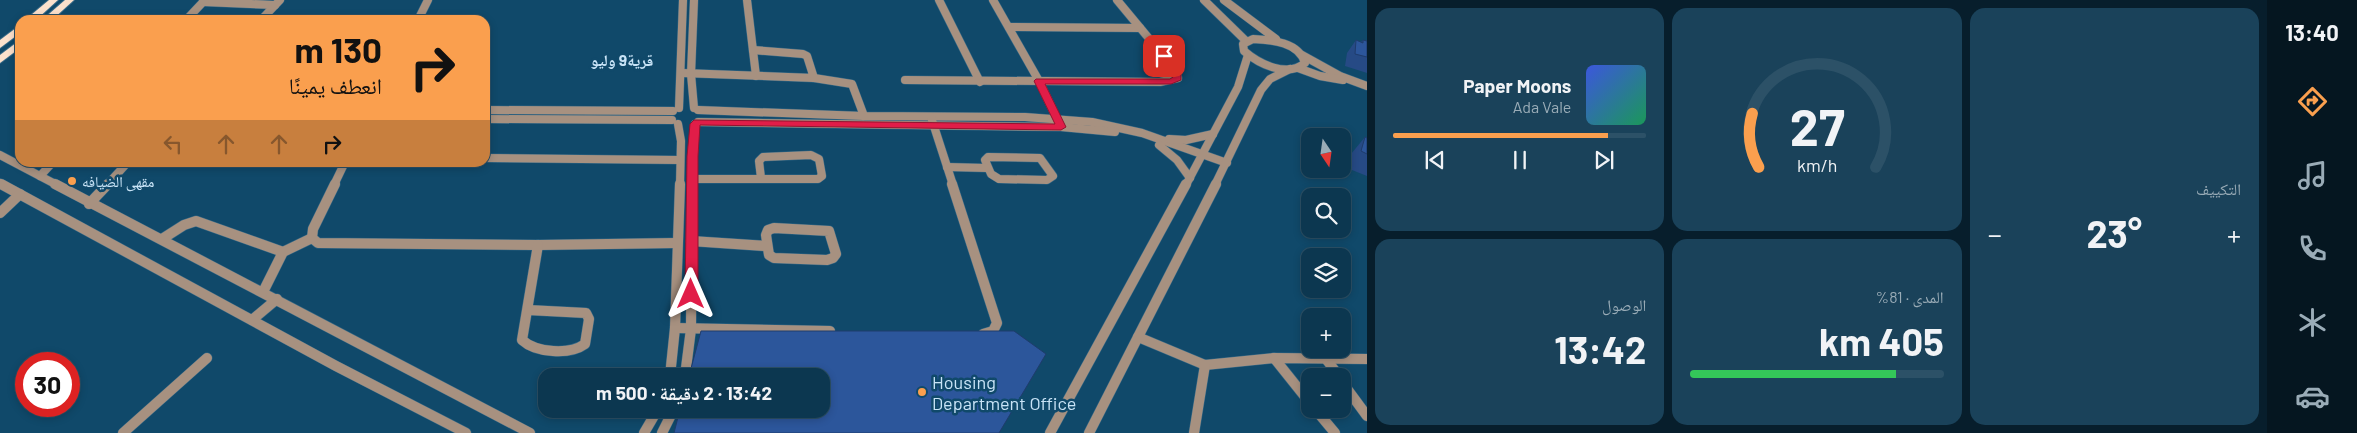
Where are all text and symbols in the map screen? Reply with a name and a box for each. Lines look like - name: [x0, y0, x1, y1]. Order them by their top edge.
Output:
- text: 13:40: [2285, 19, 2339, 45]
- text: 130 m: [295, 28, 382, 70]
- icon: right: [400, 35, 465, 100]
- pin: [1143, 35, 1185, 77]
- icon: arrive: [1150, 42, 1178, 70]
- district label: قرية9 وليو: [591, 50, 654, 69]
- text: انعطف يمينًا: [289, 72, 382, 98]
- text: Paper Moons: [1463, 74, 1571, 97]
- icon: directions: [2295, 84, 2330, 119]
- text: 27: [1790, 94, 1845, 156]
- text: Ada Vale: [1513, 97, 1571, 116]
- north arrow: [1301, 128, 1351, 178]
- map controls: [1301, 128, 1351, 418]
- icon: left: [159, 130, 187, 158]
- icon: ahead: [212, 130, 240, 158]
- icon: ahead: [265, 130, 293, 158]
- icon: right: [318, 130, 346, 158]
- icon: previous: [1421, 146, 1449, 174]
- icon: pause: [1506, 146, 1534, 174]
- icon: next: [1590, 146, 1618, 174]
- text: km/h: [1797, 154, 1837, 176]
- icon: music: [2295, 158, 2330, 193]
- place label: مقهى الضيافه: [82, 172, 155, 192]
- marker: مقهى الضيافه: [66, 175, 78, 187]
- text: التكييف: [2196, 179, 2241, 198]
- button: search: [1301, 188, 1351, 238]
- text: 23°: [2087, 210, 2142, 256]
- text: −: [1988, 217, 2002, 251]
- text: +: [2227, 217, 2241, 251]
- icon: phone: [2295, 231, 2330, 266]
- button: layers: [1301, 248, 1351, 298]
- position arrow: [664, 267, 716, 319]
- text: المدى · 81%: [1876, 287, 1944, 306]
- text: الوصول: [1602, 295, 1646, 314]
- icon: climate: [2295, 305, 2330, 340]
- button: +: [1301, 308, 1351, 358]
- text: 405 km: [1819, 318, 1944, 364]
- text: 13:42: [1554, 326, 1646, 372]
- speed limit sign: 30: [15, 352, 80, 417]
- button: −: [1301, 368, 1351, 418]
- place label: Housing Department Office: [932, 371, 1076, 414]
- icon: car: [2295, 379, 2330, 414]
- text: 13:42 · 2 دقيقة · 500 m: [596, 381, 772, 404]
- marker: Housing Department Office: [916, 386, 928, 398]

